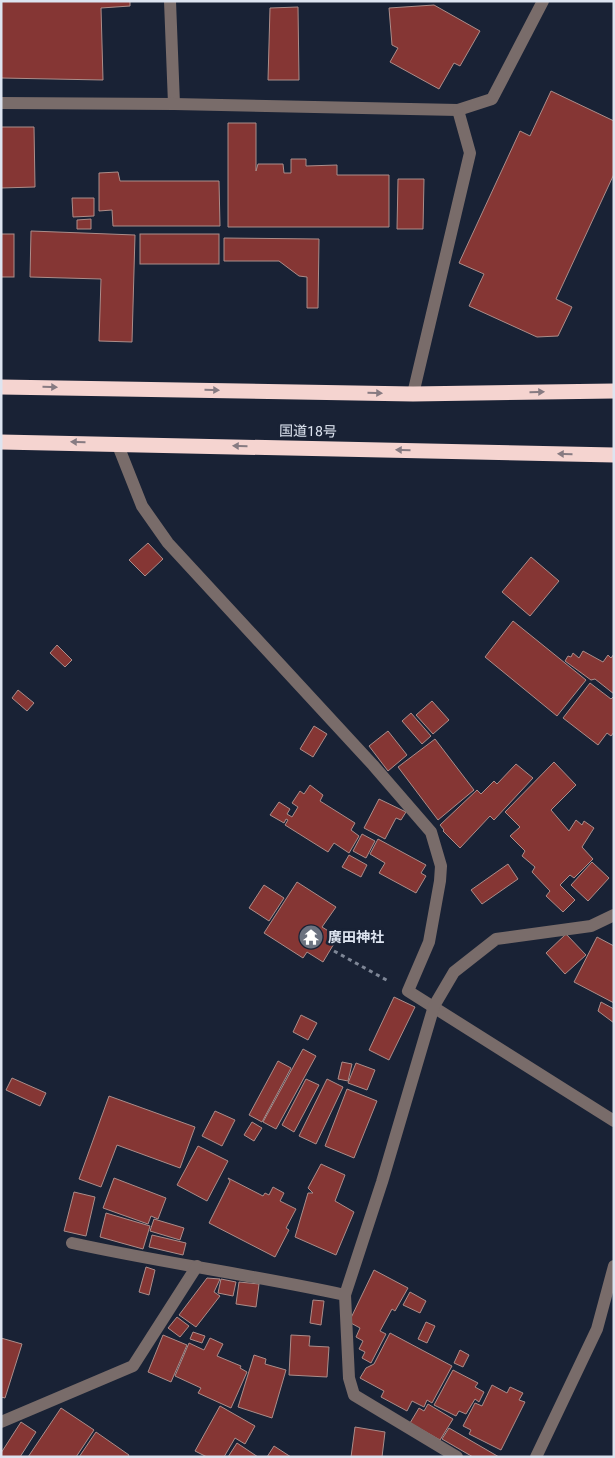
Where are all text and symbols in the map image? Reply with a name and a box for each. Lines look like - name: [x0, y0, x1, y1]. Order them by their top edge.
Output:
- one-way arrow: [42, 384, 58, 392]
- one-way arrow: [205, 386, 221, 394]
- one-way arrow: [530, 388, 546, 396]
- one-way arrow: [367, 389, 383, 397]
- street label: 国道18号: [279, 422, 337, 440]
- one-way arrow: [69, 438, 85, 446]
- one-way arrow: [232, 442, 248, 450]
- one-way arrow: [394, 446, 410, 454]
- one-way arrow: [557, 450, 573, 458]
- temple icon: 廣田神社: [298, 924, 324, 950]
- place label: 廣田神社: [328, 929, 384, 945]

